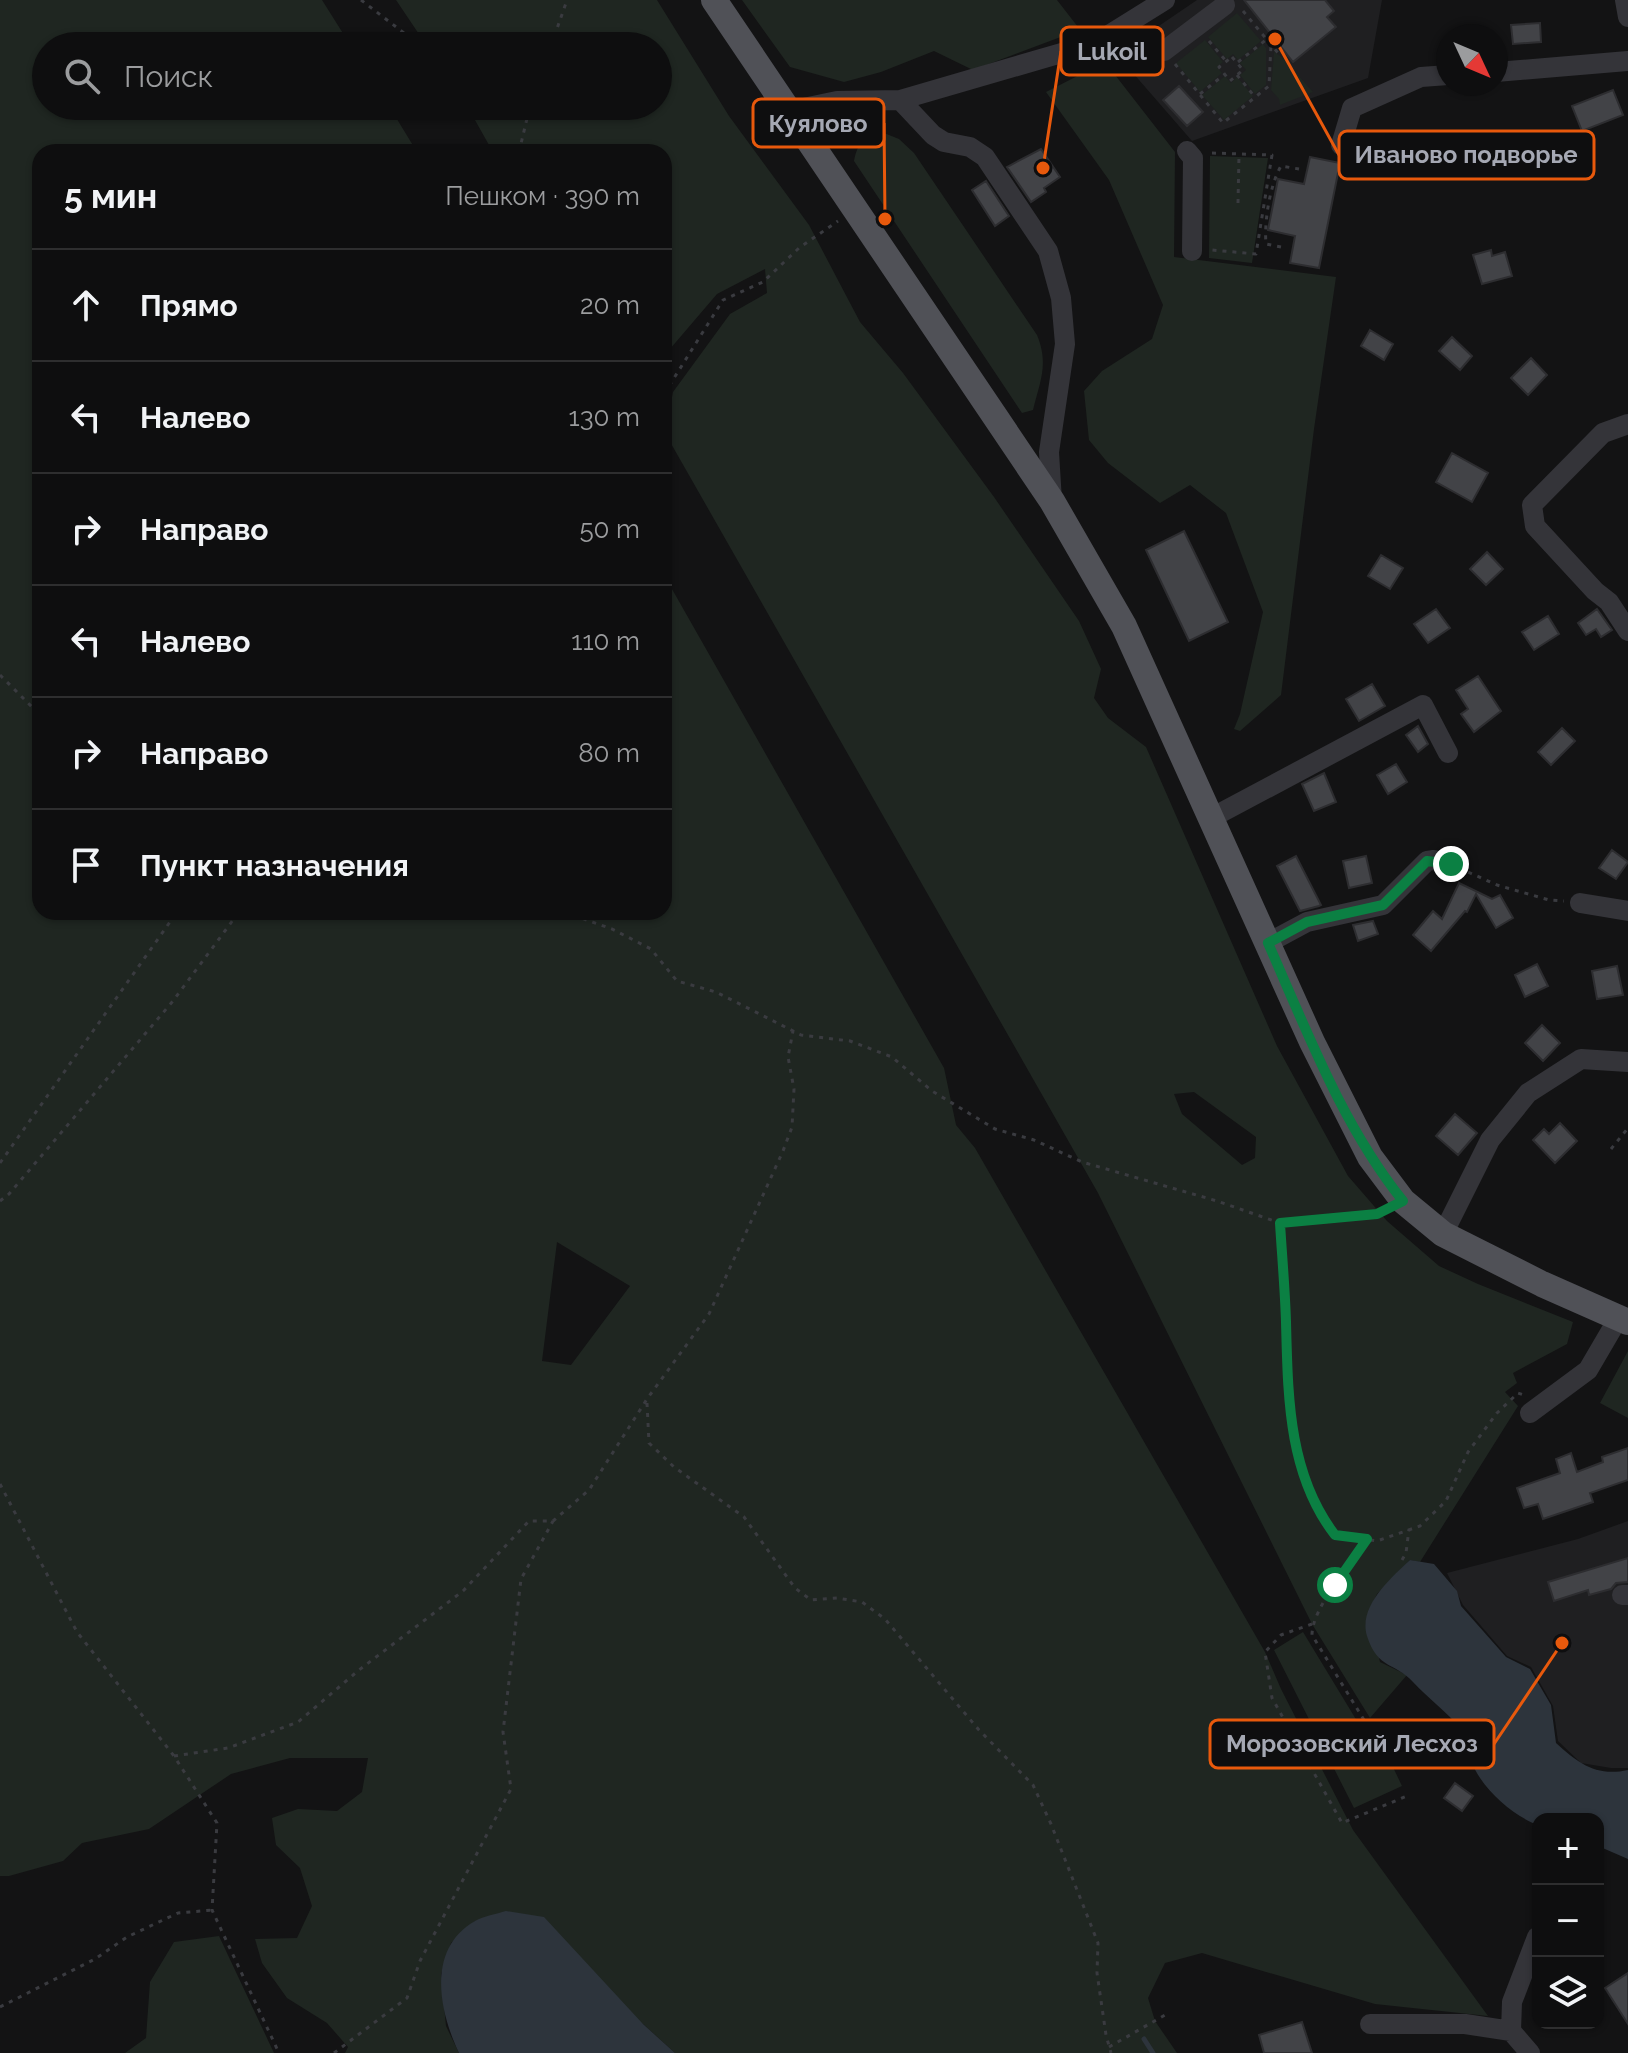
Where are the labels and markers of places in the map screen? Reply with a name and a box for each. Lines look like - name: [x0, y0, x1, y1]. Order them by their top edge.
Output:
- callout: Lukoil: [1061, 27, 1163, 75]
- callout: Куялово: [753, 99, 884, 147]
- callout: Иваново подворье: [1339, 131, 1594, 179]
- callout: Морозовский Лесхоз: [1210, 1720, 1494, 1768]

